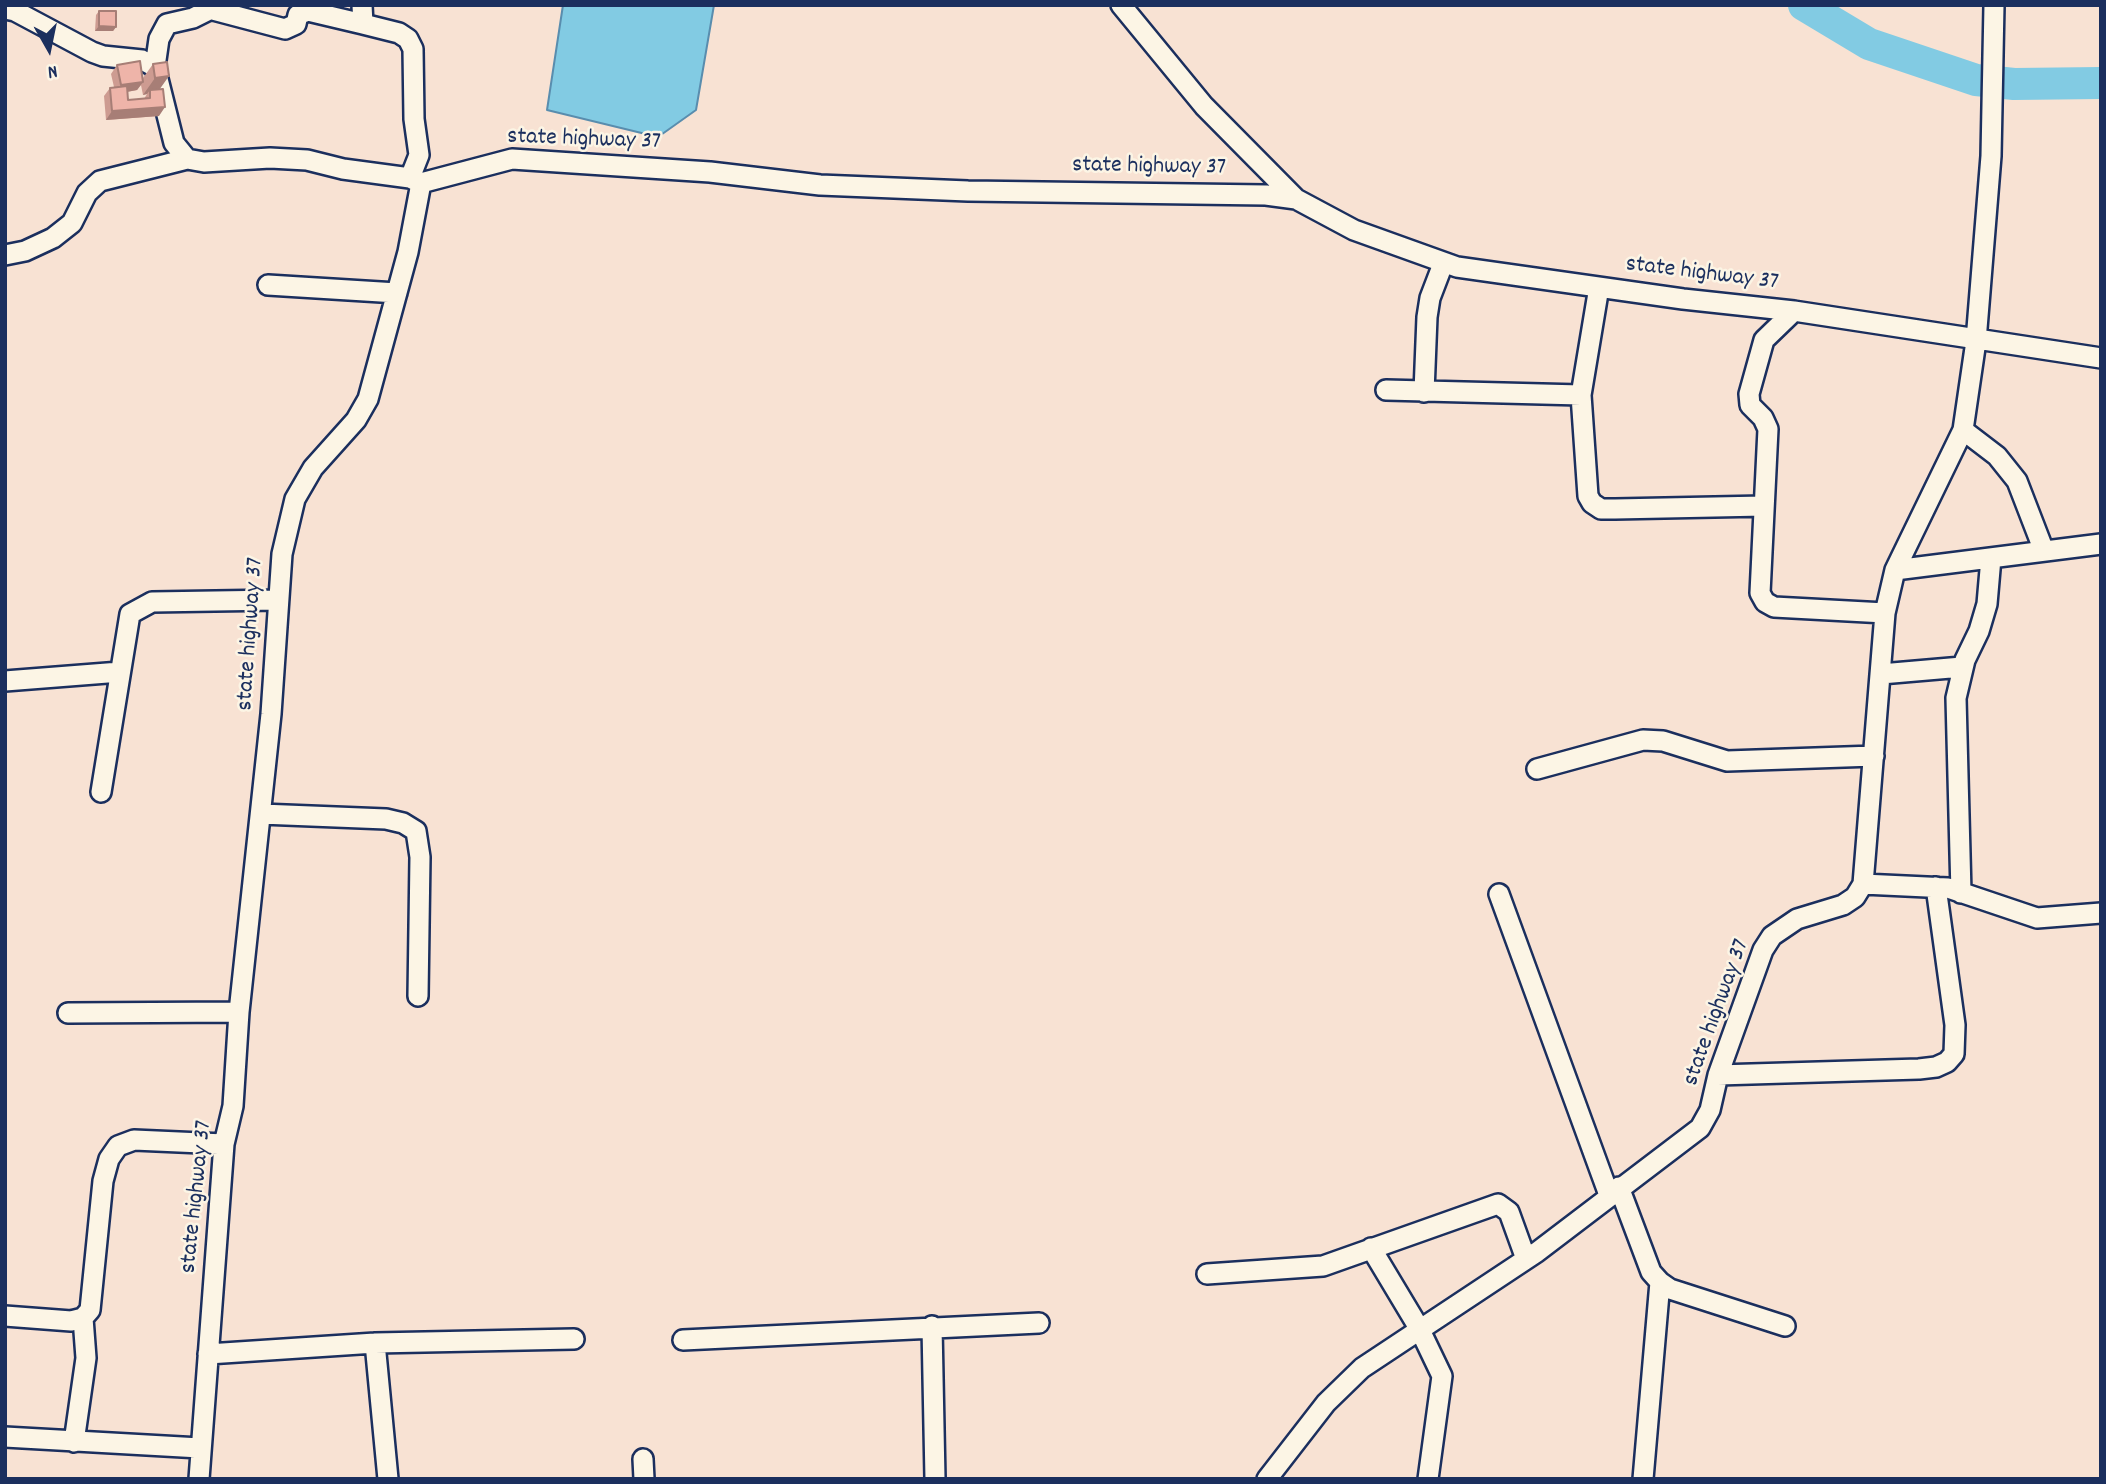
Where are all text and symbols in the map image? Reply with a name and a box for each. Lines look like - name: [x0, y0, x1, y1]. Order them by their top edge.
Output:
- north arrow: [14, 14, 84, 84]
- text: N: [46, 56, 59, 84]
- street label: state highway 37: [507, 124, 661, 158]
- street label: state highway 37: [1072, 152, 1226, 184]
- street label: state highway 37: [1624, 251, 1780, 299]
- street label: state highway 37: [232, 556, 272, 712]
- street label: state highway 37: [1678, 936, 1758, 1090]
- street label: state highway 37: [176, 1119, 220, 1275]

